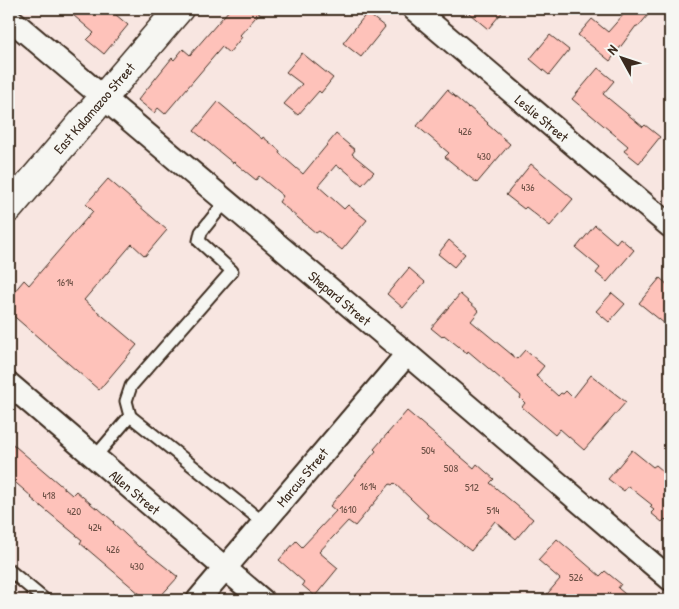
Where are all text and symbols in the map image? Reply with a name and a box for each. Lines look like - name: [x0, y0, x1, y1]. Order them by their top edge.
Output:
- north arrow: [596, 32, 646, 82]
- text: N: [602, 40, 622, 58]
- street label: East Kalamazoo Street: [49, 58, 139, 158]
- street label: Leslie Street: [511, 90, 573, 146]
- house number: 426: [458, 124, 472, 138]
- house number: 430: [477, 149, 491, 163]
- house number: 436: [521, 180, 535, 194]
- street label: Shepard Street: [304, 266, 375, 331]
- house number: 1614: [57, 275, 73, 289]
- street label: Marcus Street: [272, 443, 332, 510]
- house number: 504: [421, 443, 435, 457]
- house number: 508: [444, 461, 458, 475]
- street label: Allen Street: [106, 465, 164, 519]
- house number: 1614: [360, 479, 376, 493]
- house number: 512: [465, 480, 479, 494]
- house number: 418: [43, 488, 56, 502]
- house number: 1610: [339, 502, 357, 516]
- house number: 514: [487, 503, 499, 517]
- house number: 420: [67, 504, 81, 518]
- house number: 424: [88, 520, 102, 534]
- house number: 426: [106, 542, 120, 556]
- house number: 430: [130, 559, 144, 573]
- house number: 526: [569, 570, 584, 584]

